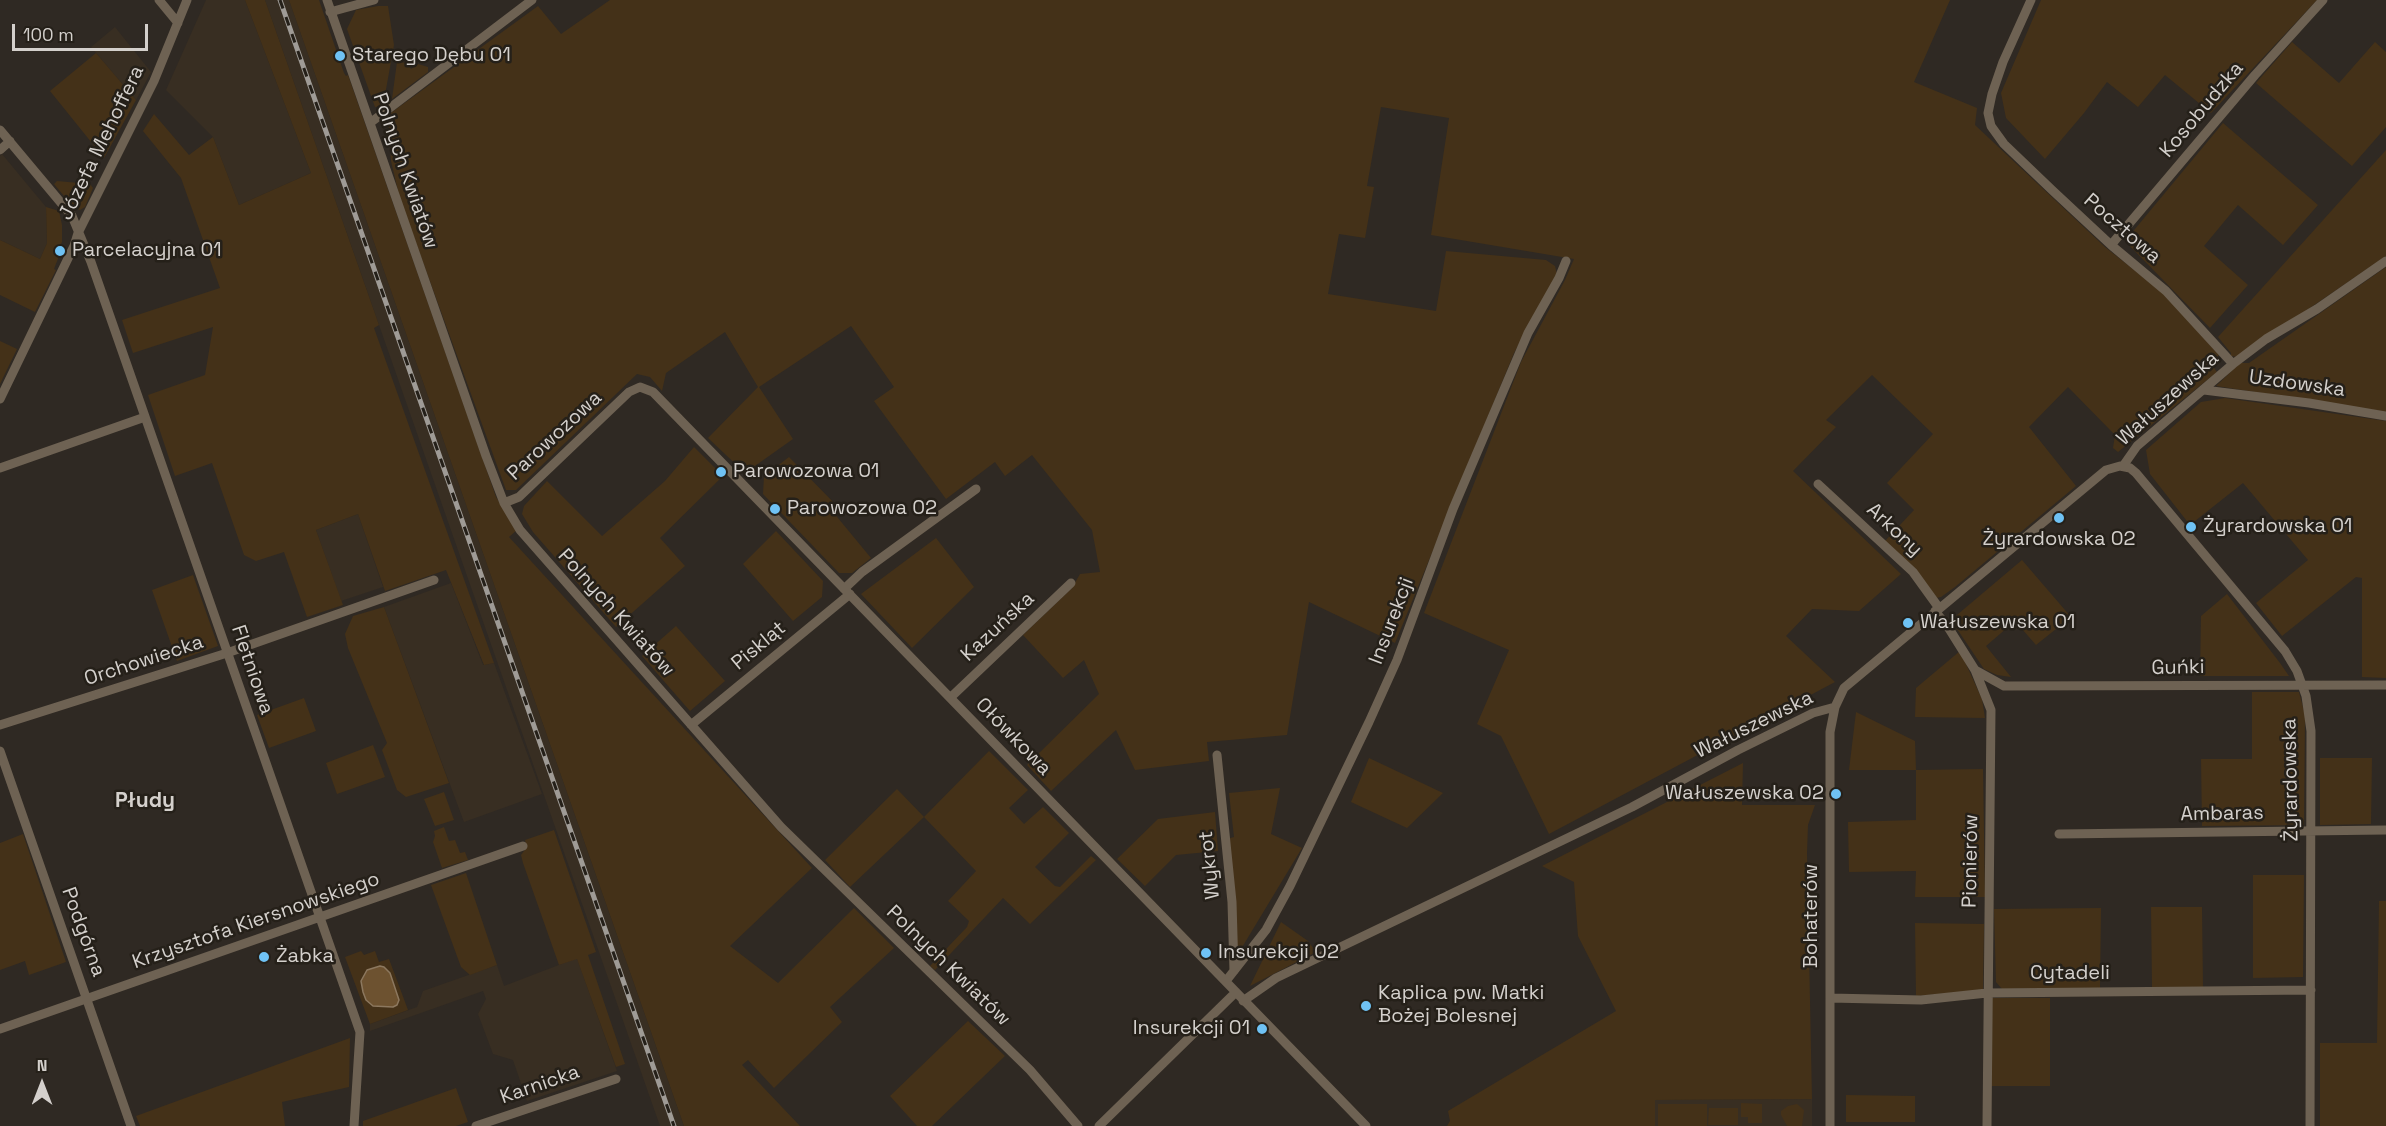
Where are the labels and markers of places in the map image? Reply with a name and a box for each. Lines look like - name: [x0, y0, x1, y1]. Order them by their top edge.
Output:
- place label: Starego Dębu 01: [352, 44, 511, 68]
- marker: Starego Dębu 01: [333, 49, 347, 63]
- place label: Parcelacyjna 01: [72, 239, 222, 263]
- marker: Parcelacyjna 01: [53, 244, 67, 258]
- place label: Parowozowa 01: [733, 460, 879, 484]
- marker: Parowozowa 01: [714, 465, 728, 479]
- place label: Parowozowa 02: [787, 497, 937, 521]
- marker: Parowozowa 02: [768, 502, 782, 516]
- marker: Żyrardowska 02: [2052, 511, 2066, 525]
- place label: Żyrardowska 01: [2203, 515, 2352, 539]
- marker: Żyrardowska 01: [2184, 520, 2198, 534]
- place label: Żyrardowska 02: [1982, 528, 2136, 552]
- place label: Wałuszewska 01: [1920, 611, 2075, 635]
- marker: Wałuszewska 01: [1901, 616, 1915, 630]
- place label: Wałuszewska 02: [1665, 782, 1824, 806]
- marker: Wałuszewska 02: [1829, 787, 1843, 801]
- place label: Insurekcji 02: [1218, 941, 1339, 965]
- place label: Żabka: [276, 945, 334, 969]
- marker: Insurekcji 02: [1199, 946, 1213, 960]
- marker: Żabka: [257, 950, 271, 964]
- place label: Kaplica pw. Matki Bożej Bolesnej: [1378, 982, 1544, 1029]
- marker: Kaplica pw. Matki Bożej Bolesnej: [1359, 999, 1373, 1013]
- place label: Insurekcji 01: [1133, 1017, 1250, 1041]
- marker: Insurekcji 01: [1255, 1022, 1269, 1036]

